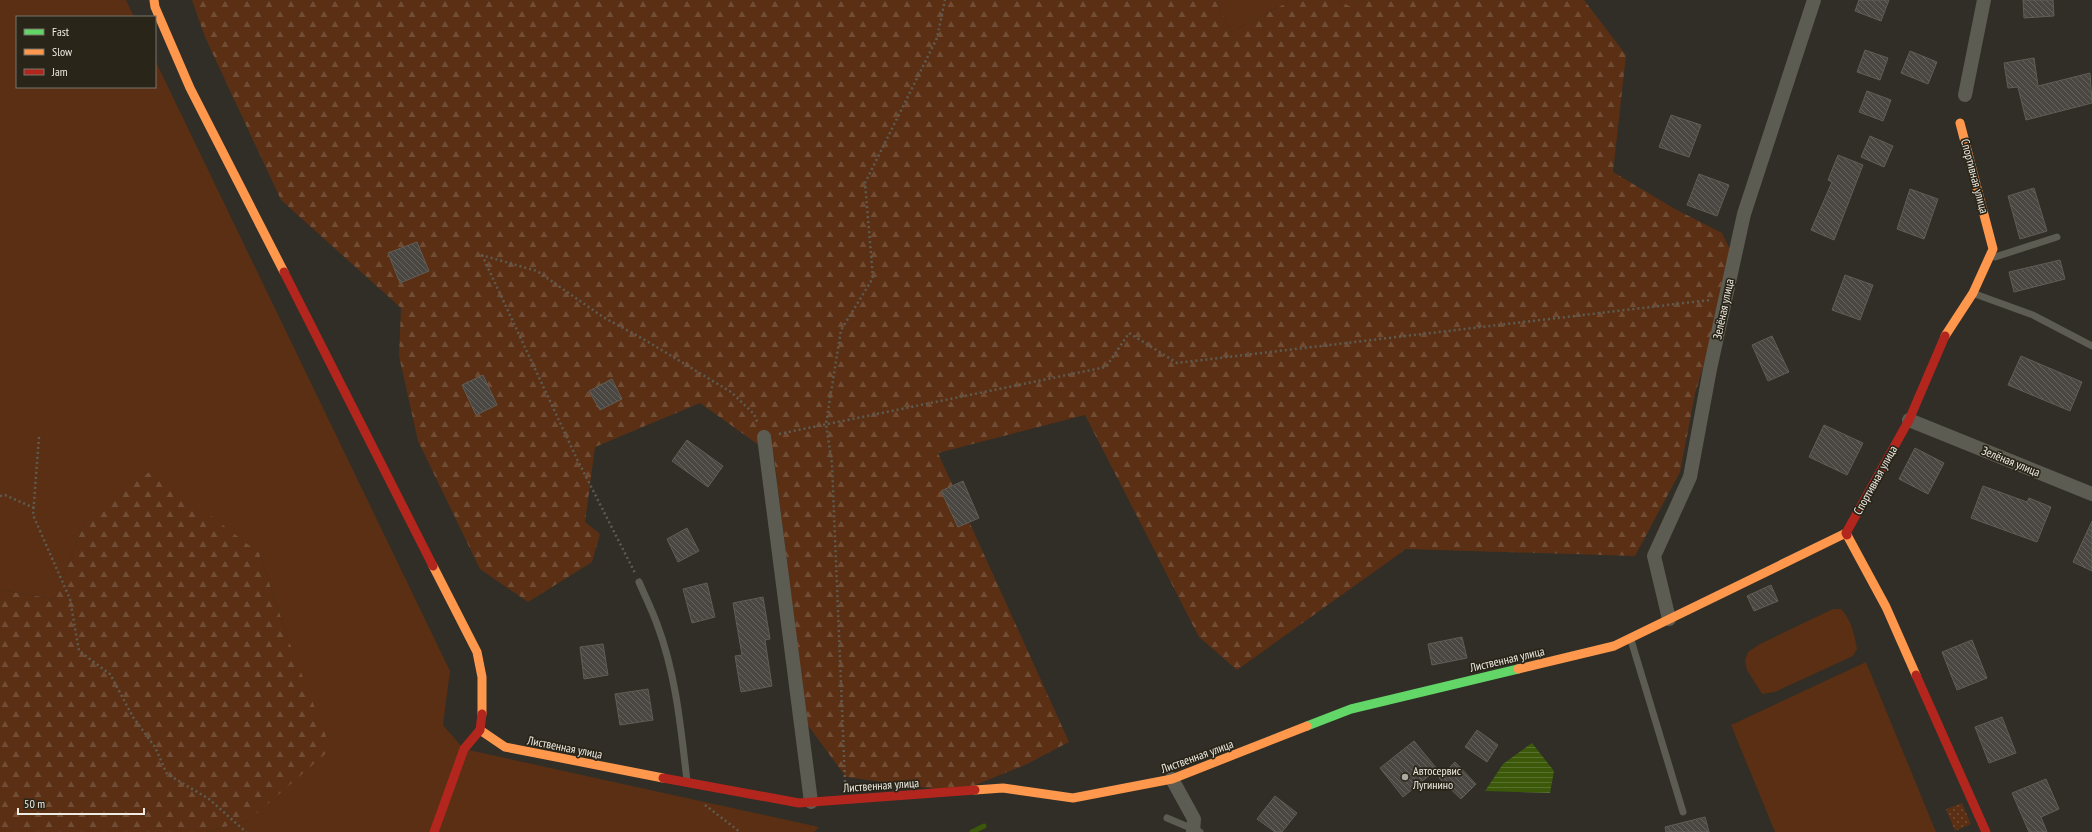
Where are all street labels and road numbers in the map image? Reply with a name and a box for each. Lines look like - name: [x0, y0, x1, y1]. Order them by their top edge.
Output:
- street label: Спортивная улица: [1958, 137, 1992, 215]
- street label: Зелёная улица: [1709, 277, 1737, 341]
- street label: Спортивная улица: [1850, 443, 1900, 517]
- street label: Зелёная улица: [1980, 443, 2043, 480]
- street label: Лиственная улица: [1467, 643, 1546, 675]
- street label: Лиственная улица: [525, 732, 604, 762]
- street label: Лиственная улица: [1158, 736, 1235, 776]
- street label: Лиственная улица: [842, 775, 920, 795]

